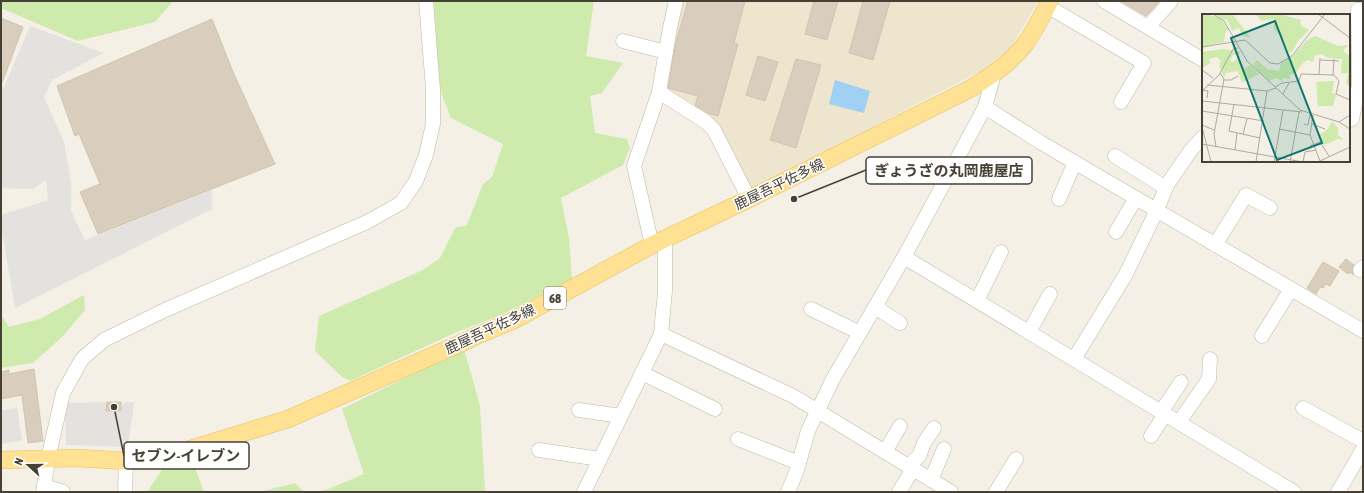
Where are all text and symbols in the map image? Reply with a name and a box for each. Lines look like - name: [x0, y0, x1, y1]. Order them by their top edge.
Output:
- inset map: [1202, 14, 1350, 162]
- street label: 鹿屋吾平佐多線: [731, 155, 827, 213]
- callout: ぎょうざの丸岡鹿屋店: [866, 157, 1032, 184]
- text: ぎょうざの丸岡鹿屋店: [874, 162, 1024, 179]
- road number: 68: [544, 287, 566, 309]
- street label: 鹿屋吾平佐多線: [442, 301, 538, 357]
- callout: セブン-イレブン: [124, 442, 249, 469]
- north arrow: [8, 445, 48, 485]
- text: セブン-イレブン: [132, 447, 240, 464]
- text: N: [12, 456, 25, 467]

